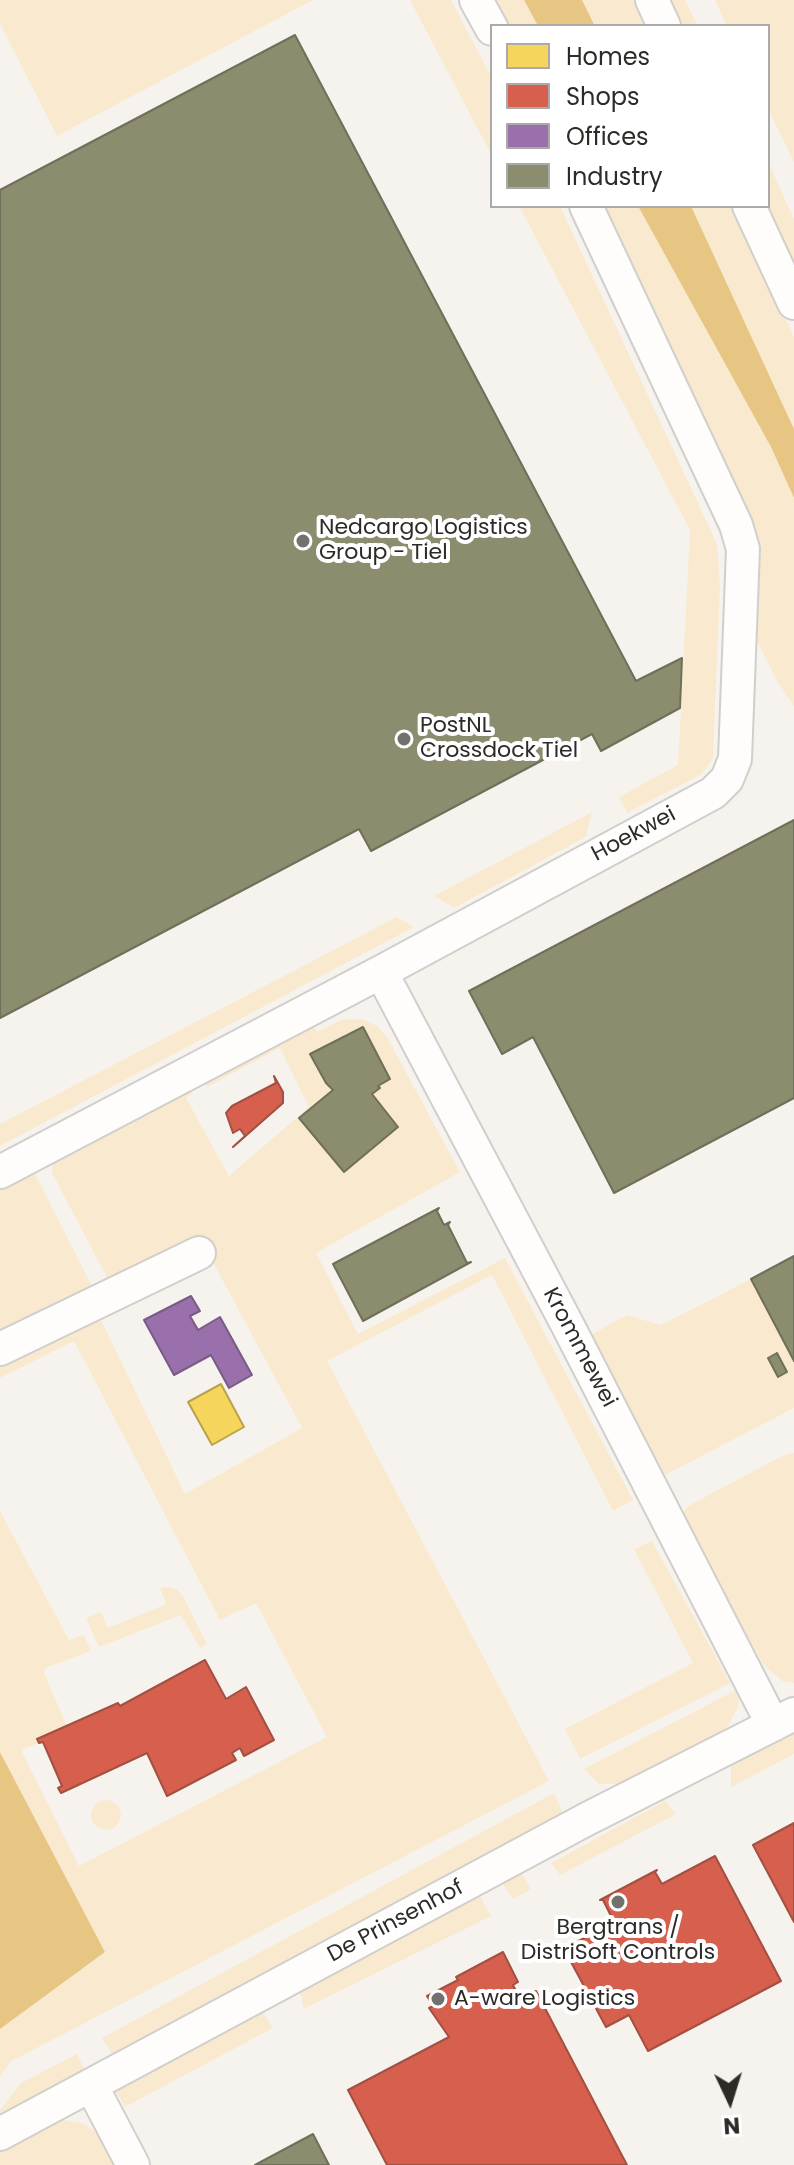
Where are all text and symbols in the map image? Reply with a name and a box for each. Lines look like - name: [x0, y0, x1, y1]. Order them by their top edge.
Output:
- legend: [490, 24, 770, 208]
- text: Homes: [566, 40, 650, 73]
- text: Shops: [566, 80, 640, 113]
- text: Offices: [566, 120, 649, 153]
- text: Industry: [566, 160, 663, 193]
- place label: Nedcargo Logistics Group - Tiel: [319, 515, 528, 566]
- marker: Nedcargo Logistics Group - Tiel: [294, 532, 312, 550]
- place label: PostNL Crossdock Tiel: [420, 713, 578, 764]
- marker: PostNL Crossdock Tiel: [395, 730, 413, 748]
- street label: Hoekwei: [587, 802, 681, 868]
- street label: Krommewei: [536, 1284, 622, 1412]
- street label: De Prinsenhof: [324, 1875, 468, 1969]
- marker: Bergtrans / DistriSoft Controls: [609, 1893, 627, 1911]
- place label: Bergtrans / DistriSoft Controls: [521, 1915, 715, 1966]
- place label: A-ware Logistics: [454, 1986, 635, 2012]
- marker: A-ware Logistics: [429, 1990, 447, 2008]
- north arrow: [690, 2061, 770, 2141]
- text: N: [722, 2109, 741, 2141]

